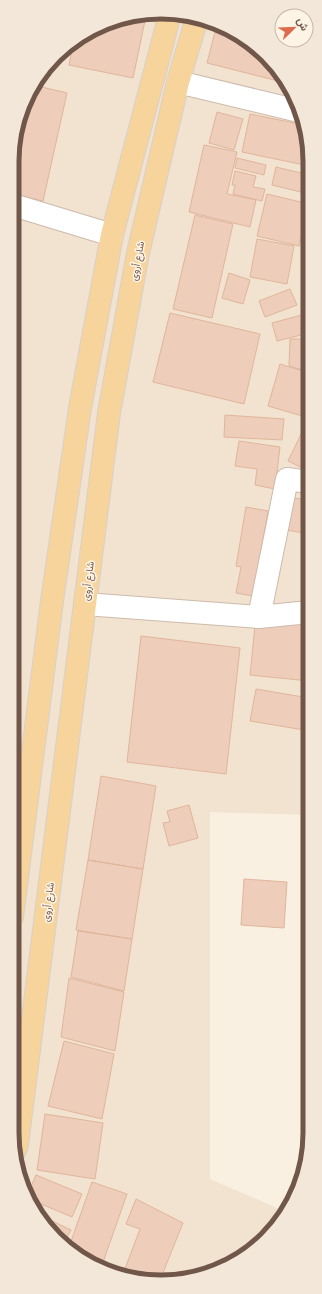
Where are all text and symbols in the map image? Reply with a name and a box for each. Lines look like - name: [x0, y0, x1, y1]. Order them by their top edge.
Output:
- north arrow: [274, 8, 314, 48]
- text: ش: [294, 15, 312, 33]
- street label: شارع أروى: [127, 240, 147, 282]
- street label: شارع أروى: [79, 560, 97, 602]
- street label: شارع أروى: [39, 881, 57, 923]

